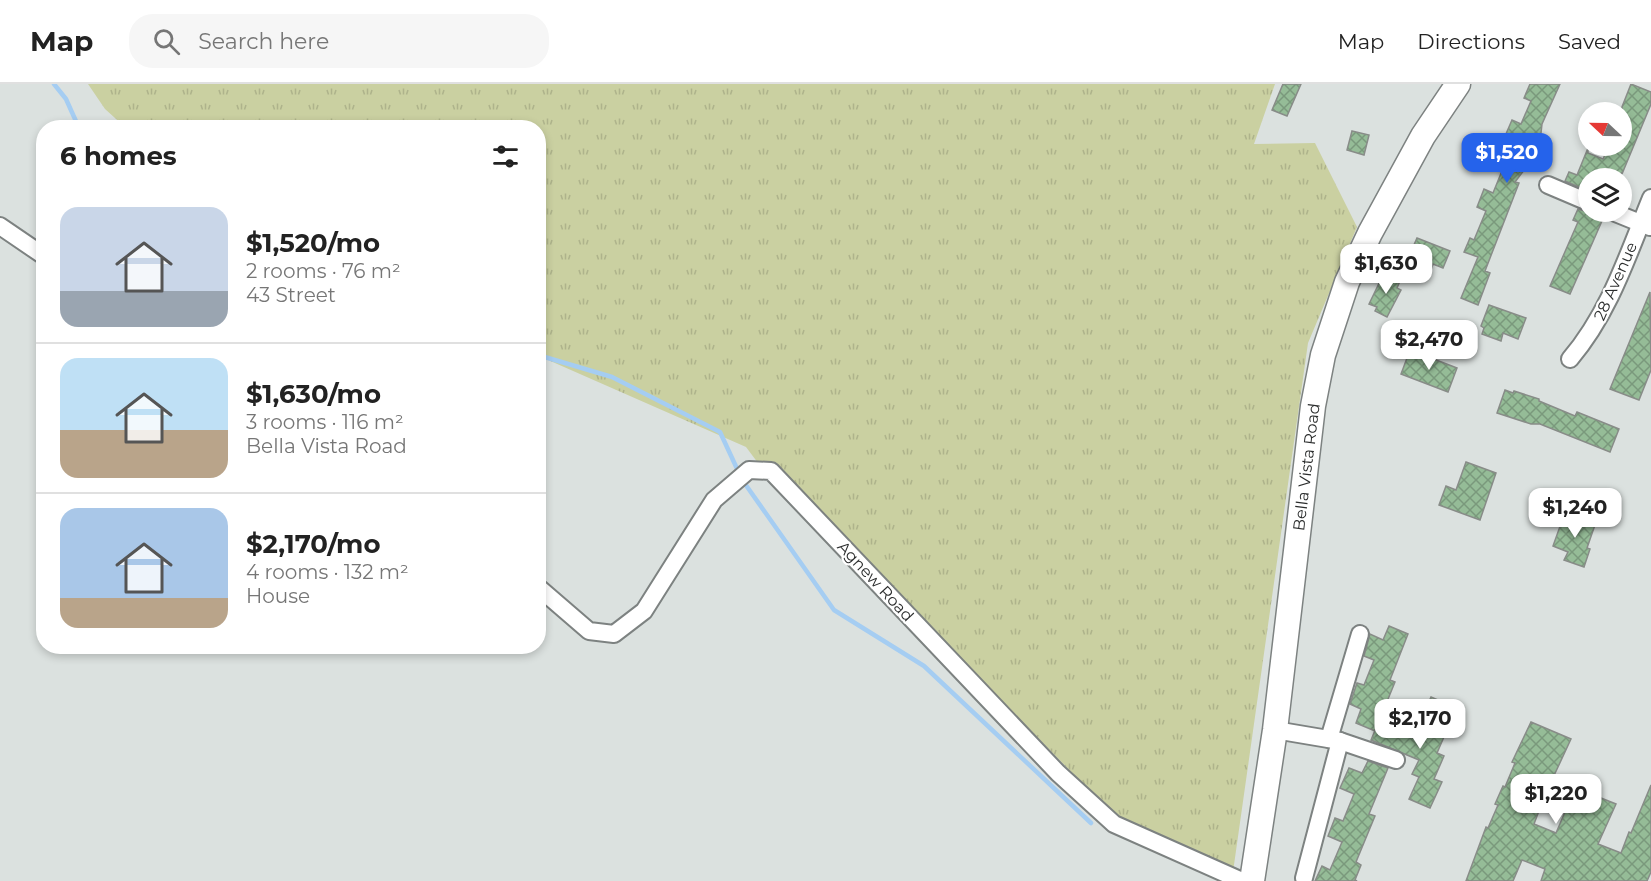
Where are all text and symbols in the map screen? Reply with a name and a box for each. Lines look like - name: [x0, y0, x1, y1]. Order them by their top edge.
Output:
- search box: [129, 14, 549, 68]
- text: Map: [30, 24, 93, 58]
- icon: search: [150, 25, 183, 58]
- text: Search here: [198, 28, 329, 55]
- text: Map: [1338, 29, 1384, 54]
- text: Directions: [1417, 29, 1525, 54]
- text: Saved: [1558, 29, 1621, 54]
- north arrow: [1578, 102, 1632, 156]
- map controls: [1578, 102, 1632, 222]
- pin: $1,520: [1458, 133, 1556, 184]
- text: 6 homes: [60, 140, 177, 172]
- icon: filters: [489, 140, 522, 173]
- text: $1,520: [1476, 140, 1538, 164]
- button: layers: [1578, 168, 1632, 222]
- text: $1,520/mo: [246, 227, 380, 259]
- icon: home: [108, 231, 180, 303]
- street label: 28 Avenue: [1590, 239, 1641, 323]
- pin: $1,630: [1337, 244, 1435, 295]
- text: $1,630: [1354, 251, 1418, 275]
- text: 2 rooms · 76 m²: [246, 259, 401, 283]
- text: 43 Street: [246, 283, 336, 307]
- pin: $2,470: [1380, 320, 1478, 371]
- text: $2,470: [1395, 327, 1463, 351]
- text: $1,630/mo: [246, 378, 381, 410]
- icon: home: [108, 382, 180, 454]
- street label: Bella Vista Road: [1289, 402, 1324, 532]
- text: 3 rooms · 116 m²: [246, 410, 404, 434]
- text: Bella Vista Road: [246, 434, 407, 458]
- pin: $1,240: [1526, 488, 1624, 539]
- text: $1,240: [1543, 495, 1607, 519]
- text: $2,170/mo: [246, 528, 380, 560]
- icon: home: [108, 532, 180, 604]
- street label: Agnew Road: [834, 537, 918, 625]
- text: 4 rooms · 132 m²: [246, 560, 409, 584]
- text: House: [246, 584, 310, 608]
- pin: $2,170: [1371, 699, 1469, 750]
- text: $2,170: [1388, 706, 1452, 730]
- pin: $1,220: [1507, 774, 1605, 825]
- text: $1,220: [1524, 781, 1588, 805]

